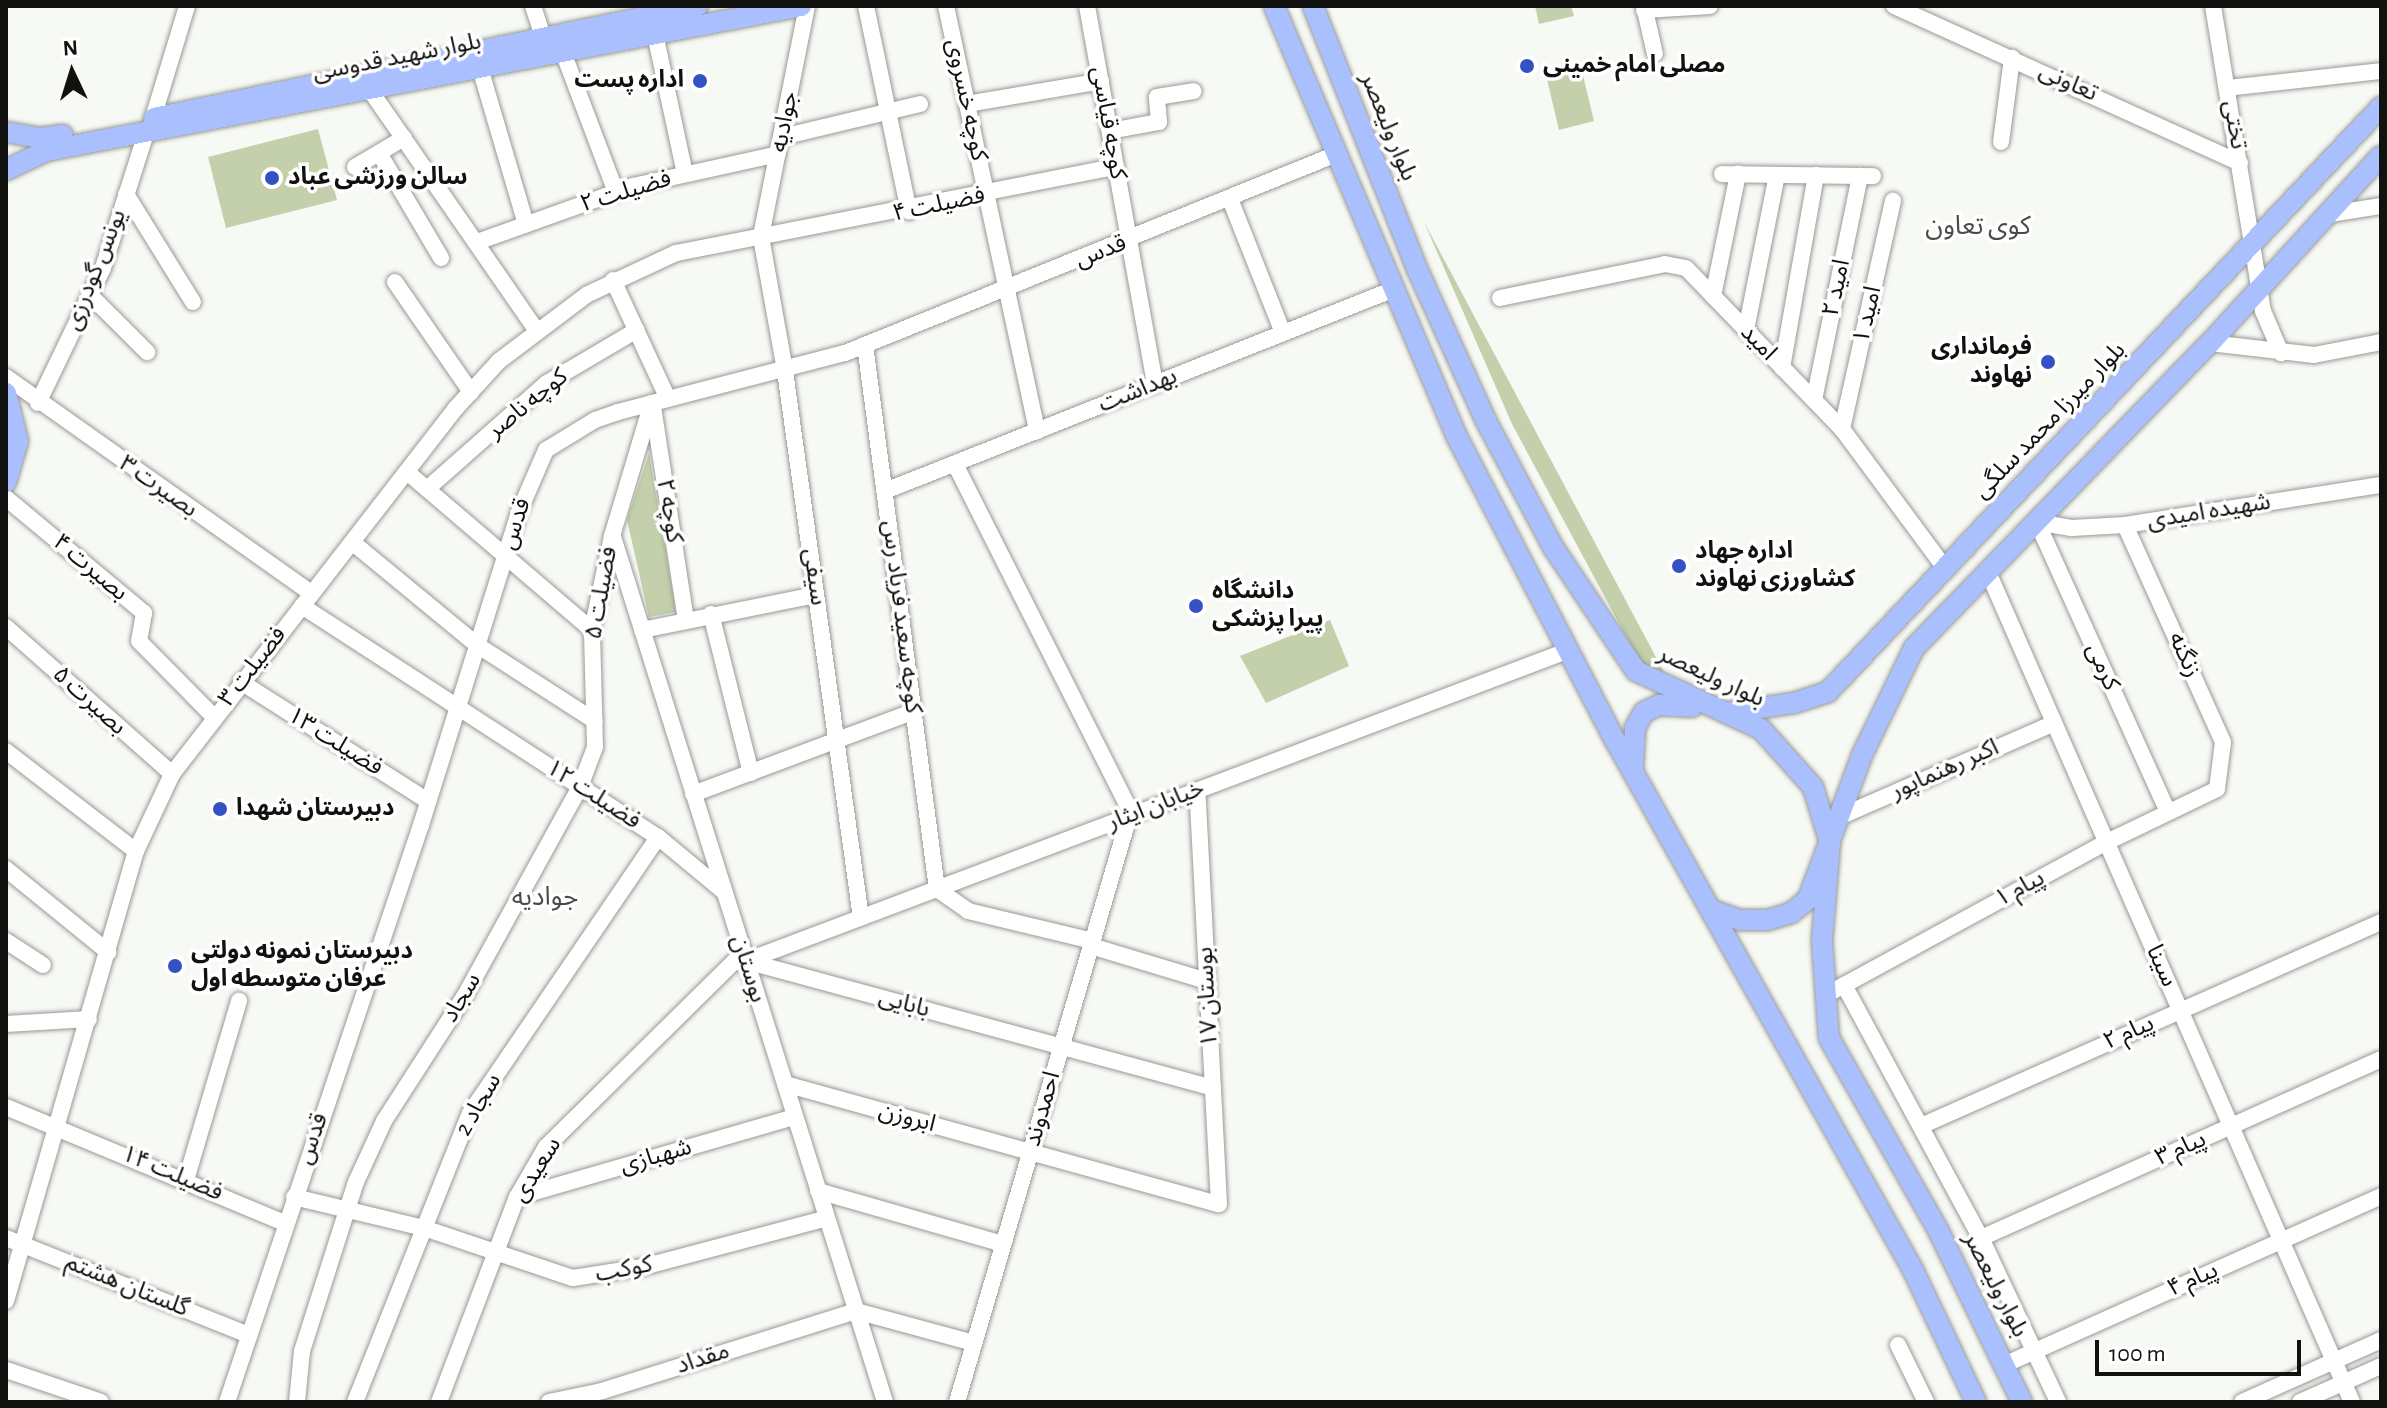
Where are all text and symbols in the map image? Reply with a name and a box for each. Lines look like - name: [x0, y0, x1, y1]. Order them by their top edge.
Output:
- street label: بلوار شهید قدوسی: [310, 28, 484, 88]
- north arrow: [32, 32, 112, 112]
- street label: کوچه خسروی: [939, 36, 993, 164]
- text: N: [62, 37, 79, 60]
- place label: مصلی امام خمینی: [1543, 52, 1725, 80]
- marker: مصلی امام خمینی: [1518, 57, 1536, 75]
- street label: تعاونی: [2034, 57, 2102, 109]
- street label: کوچه قیاسی: [1084, 64, 1132, 182]
- place label: اداره پست: [574, 67, 684, 95]
- street label: بلوار ولیعصر: [1353, 69, 1423, 185]
- marker: اداره پست: [691, 72, 709, 90]
- street label: جوادیه: [765, 89, 805, 155]
- street label: تختی: [2216, 98, 2252, 152]
- place label: سالن ورزشی عباد: [288, 164, 468, 192]
- street label: فضیلت ۲: [577, 165, 675, 219]
- marker: سالن ورزشی عباد: [263, 169, 281, 187]
- street label: فضیلت ۴: [890, 181, 988, 229]
- street label: یونس گودرزی: [59, 205, 133, 335]
- district label: کوی تعاون: [1925, 211, 2031, 243]
- street label: قدس: [1071, 229, 1131, 275]
- street label: امید ۲: [1817, 257, 1857, 319]
- street label: امید ۱: [1847, 284, 1889, 346]
- street label: امید: [1734, 319, 1782, 367]
- place label: فرمانداری نهاوند: [1931, 334, 2032, 390]
- street label: بلوار میرزا محمد سلگی: [1968, 337, 2132, 505]
- marker: فرمانداری نهاوند: [2039, 353, 2057, 371]
- street label: بهداشت: [1095, 362, 1181, 420]
- street label: کوچه ناصر: [482, 363, 574, 445]
- street label: بصیرت ۳: [113, 450, 203, 524]
- street label: کوچه ۲: [650, 477, 688, 545]
- street label: شهیده امیدی: [2145, 488, 2273, 536]
- street label: قدس: [494, 495, 538, 553]
- street label: کوچه سعید فریاد رس: [875, 519, 927, 715]
- street label: بصیرت ۴: [47, 528, 133, 608]
- place label: اداره جهاد کشاورزی نهاوند: [1695, 538, 1855, 594]
- street label: فضیلت ۵: [580, 544, 624, 642]
- street label: سیفی: [796, 547, 832, 607]
- marker: اداره جهاد کشاورزی نهاوند: [1670, 557, 1688, 575]
- place label: دانشگاه پیرا پزشکی: [1212, 578, 1324, 634]
- marker: دانشگاه پیرا پزشکی: [1187, 597, 1205, 615]
- street label: فضیلت ۳: [213, 621, 293, 713]
- street label: زنگنه: [2161, 628, 2207, 682]
- street label: کرمی: [2079, 639, 2125, 695]
- street label: بلوار ولیعصر: [1653, 640, 1769, 714]
- street label: بصیرت ۵: [46, 660, 132, 742]
- street label: فضیلت ۱۳: [282, 701, 388, 783]
- street label: اکبر رهنماپور: [1886, 733, 2004, 807]
- street label: فضیلت ۱۲: [540, 754, 646, 836]
- street label: خیابان ایثار: [1103, 774, 1209, 838]
- place label: دبیرستان شهدا: [236, 795, 394, 823]
- marker: دبیرستان شهدا: [211, 800, 229, 818]
- street label: پیام ۱: [1990, 864, 2050, 914]
- district label: جوادیه: [512, 882, 578, 914]
- street label: بوستان: [724, 932, 772, 1006]
- place label: دبیرستان نمونه دولتی عرفان متوسطه اول: [191, 938, 413, 994]
- street label: سینا: [2139, 941, 2183, 991]
- street label: بوستان ۱۷: [1191, 946, 1225, 1048]
- marker: دبیرستان نمونه دولتی عرفان متوسطه اول: [166, 957, 184, 975]
- street label: سجاد: [436, 968, 488, 1028]
- street label: بابایی: [875, 983, 933, 1025]
- street label: پیام ۲: [2099, 1009, 2159, 1057]
- street label: احمدوند: [1019, 1068, 1067, 1150]
- street label: سجاد 2: [450, 1069, 508, 1141]
- street label: ابروزن: [875, 1097, 939, 1139]
- street label: قدس: [291, 1109, 335, 1169]
- street label: پیام ۳: [2151, 1125, 2211, 1173]
- street label: سعیدی: [506, 1132, 568, 1208]
- street label: شهبازی: [617, 1133, 695, 1181]
- street label: فضیلت ۱۴: [117, 1140, 227, 1208]
- street label: بلوار ولیعصر: [1956, 1228, 2034, 1342]
- street label: گلستان هشتم: [61, 1248, 193, 1324]
- street label: کوکب: [593, 1250, 655, 1290]
- street label: پیام ۴: [2163, 1256, 2223, 1304]
- scale bar: [2099, 1324, 2305, 1374]
- street label: مقداد: [673, 1337, 733, 1381]
- text: 100 m: [2109, 1342, 2166, 1366]

